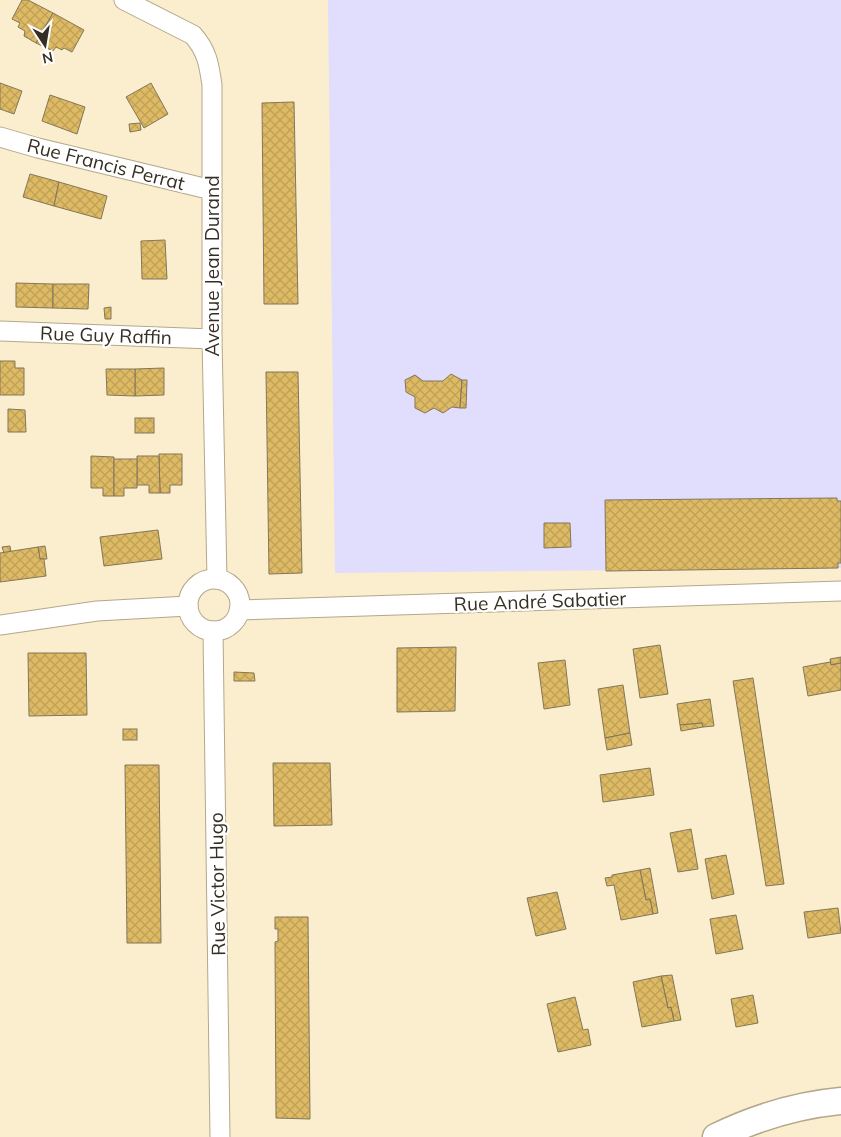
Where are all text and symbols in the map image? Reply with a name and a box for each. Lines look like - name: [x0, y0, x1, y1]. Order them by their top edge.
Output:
- north arrow: [20, 20, 70, 70]
- text: N: [41, 48, 55, 68]
- street label: Rue Francis Perrat: [25, 133, 188, 195]
- street label: Avenue Jean Durand: [200, 175, 224, 357]
- street label: Rue Guy Raffin: [40, 321, 172, 349]
- street label: Rue André Sabatier: [453, 586, 627, 616]
- street label: Rue Victor Hugo: [204, 812, 230, 956]

